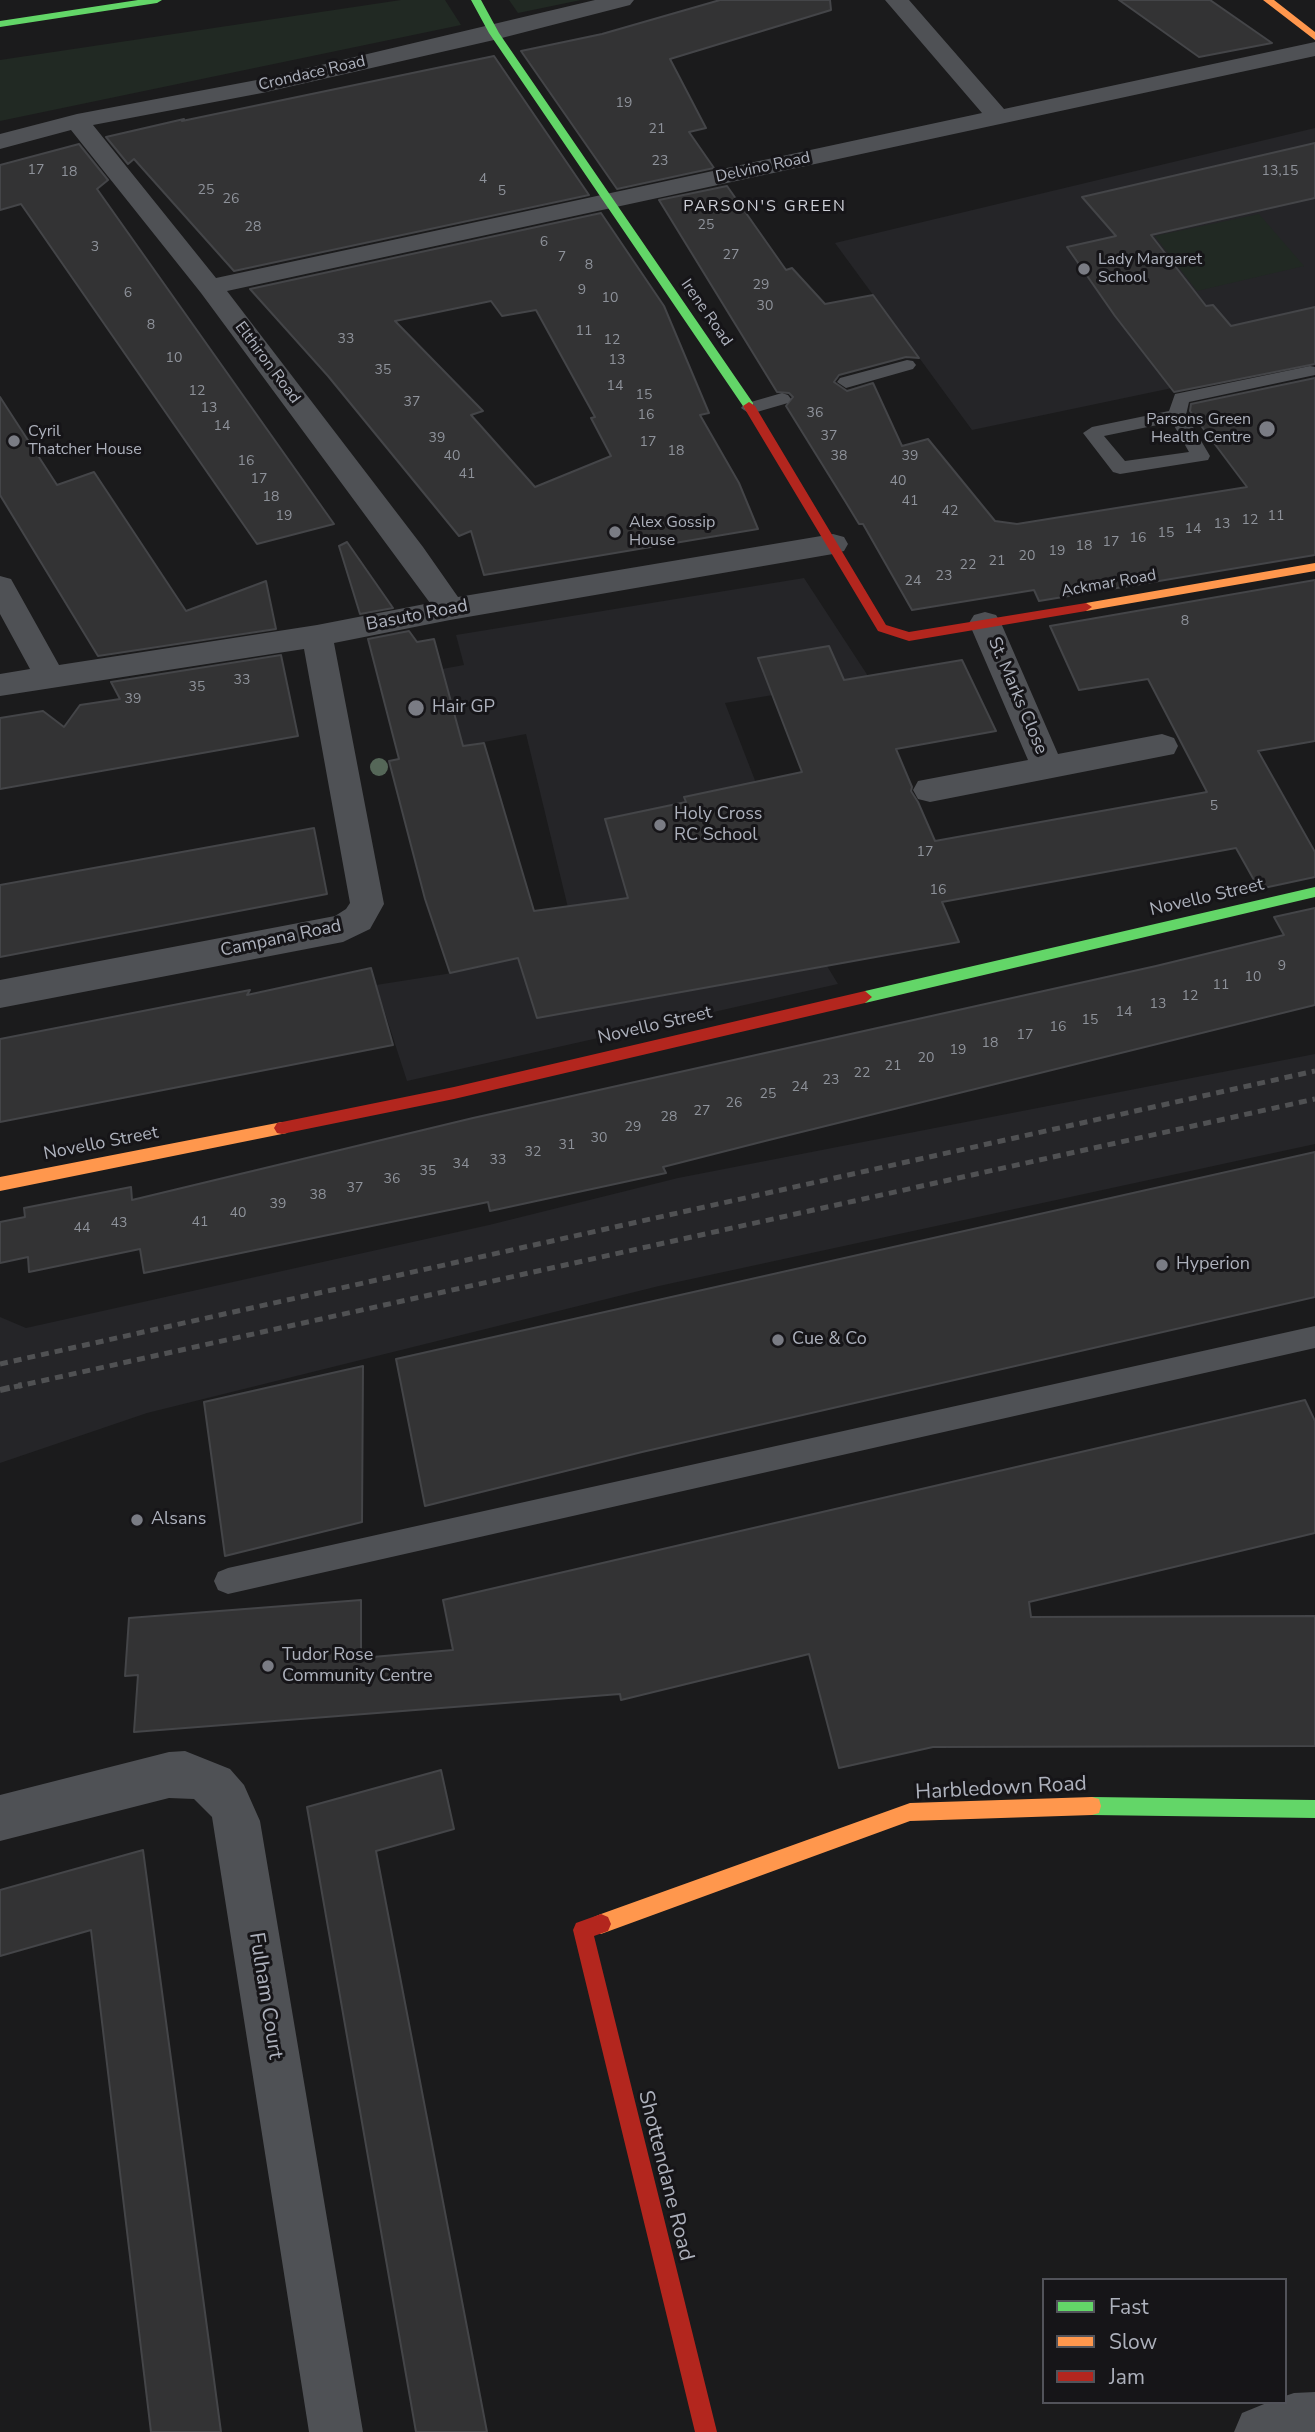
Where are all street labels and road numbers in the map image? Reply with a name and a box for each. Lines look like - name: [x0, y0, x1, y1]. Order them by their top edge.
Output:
- street label: Crondace Road: [257, 52, 367, 96]
- street label: Delvino Road: [714, 149, 812, 187]
- street label: Irene Road: [676, 276, 736, 350]
- street label: Elthiron Road: [230, 318, 304, 408]
- street label: Ackmar Road: [1060, 566, 1158, 602]
- street label: Basuto Road: [364, 596, 470, 636]
- street label: St. Marks Close: [983, 634, 1051, 758]
- street label: Novello Street: [1148, 874, 1266, 922]
- street label: Campana Road: [219, 916, 343, 962]
- street label: Novello Street: [596, 1002, 714, 1050]
- street label: Novello Street: [42, 1122, 160, 1166]
- street label: Harbledown Road: [915, 1772, 1087, 1806]
- street label: Fulham Court: [243, 1931, 287, 2061]
- street label: Shottendane Road: [632, 2088, 698, 2264]

